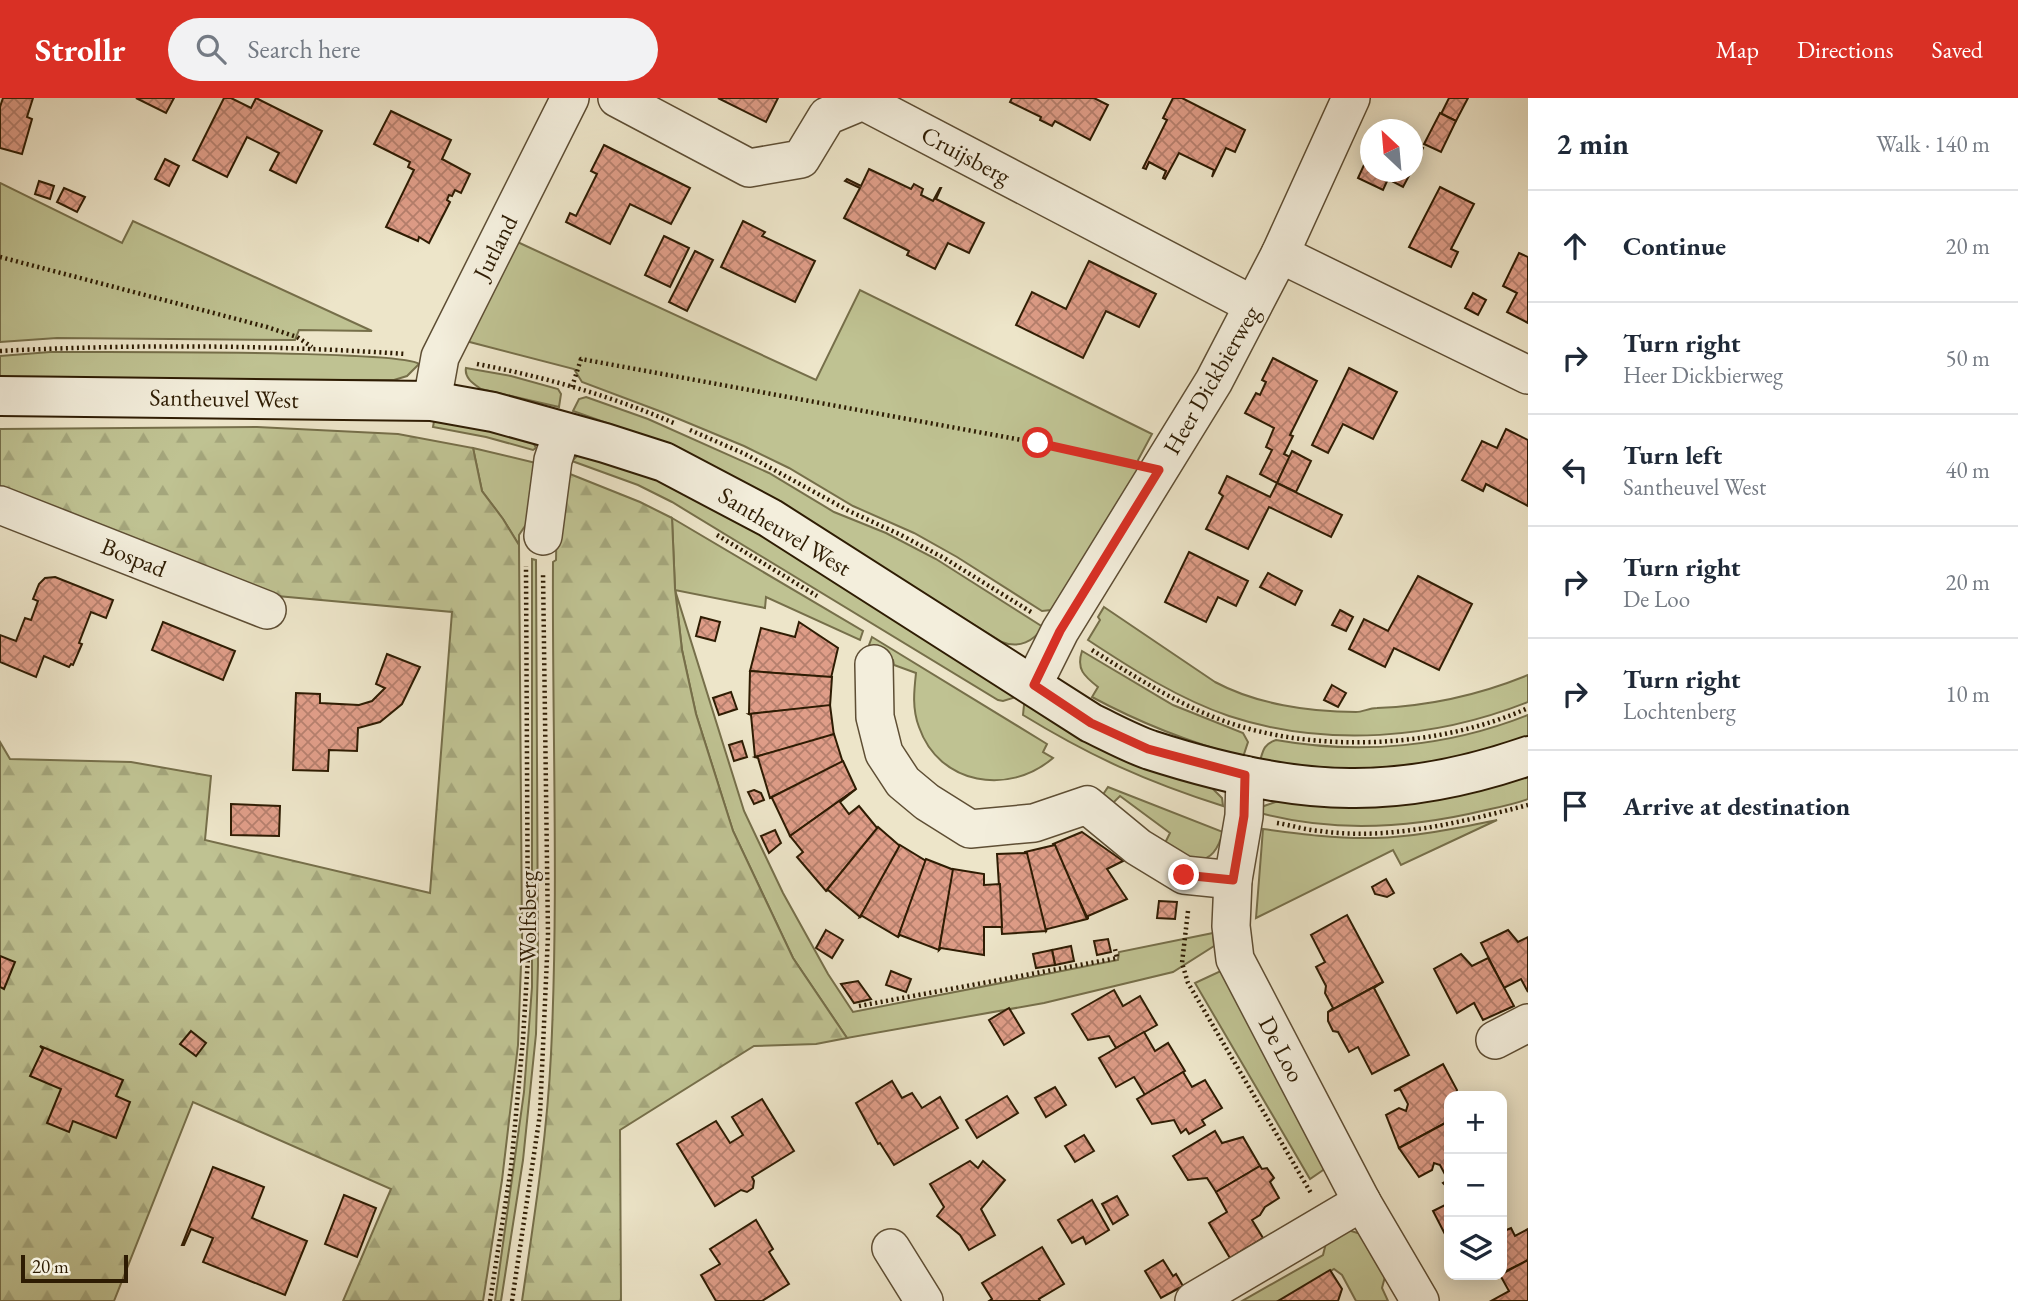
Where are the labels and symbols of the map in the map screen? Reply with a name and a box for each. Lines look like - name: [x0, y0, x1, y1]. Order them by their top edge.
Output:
- street label: Cruijsberg: [916, 119, 1017, 192]
- north arrow: [1360, 119, 1423, 182]
- street label: Jutland: [465, 209, 525, 286]
- street label: Heer Dickbierweg: [1156, 299, 1266, 460]
- street label: Santheuvel West: [149, 381, 299, 415]
- route start: [1022, 427, 1053, 458]
- street label: Santheuvel West: [713, 479, 857, 583]
- street label: Bospad: [97, 530, 172, 584]
- route end: [1168, 859, 1199, 890]
- street label: Wolfsberg: [512, 870, 543, 963]
- street label: De Loo: [1252, 1011, 1312, 1087]
- scale bar: [21, 1252, 128, 1284]

